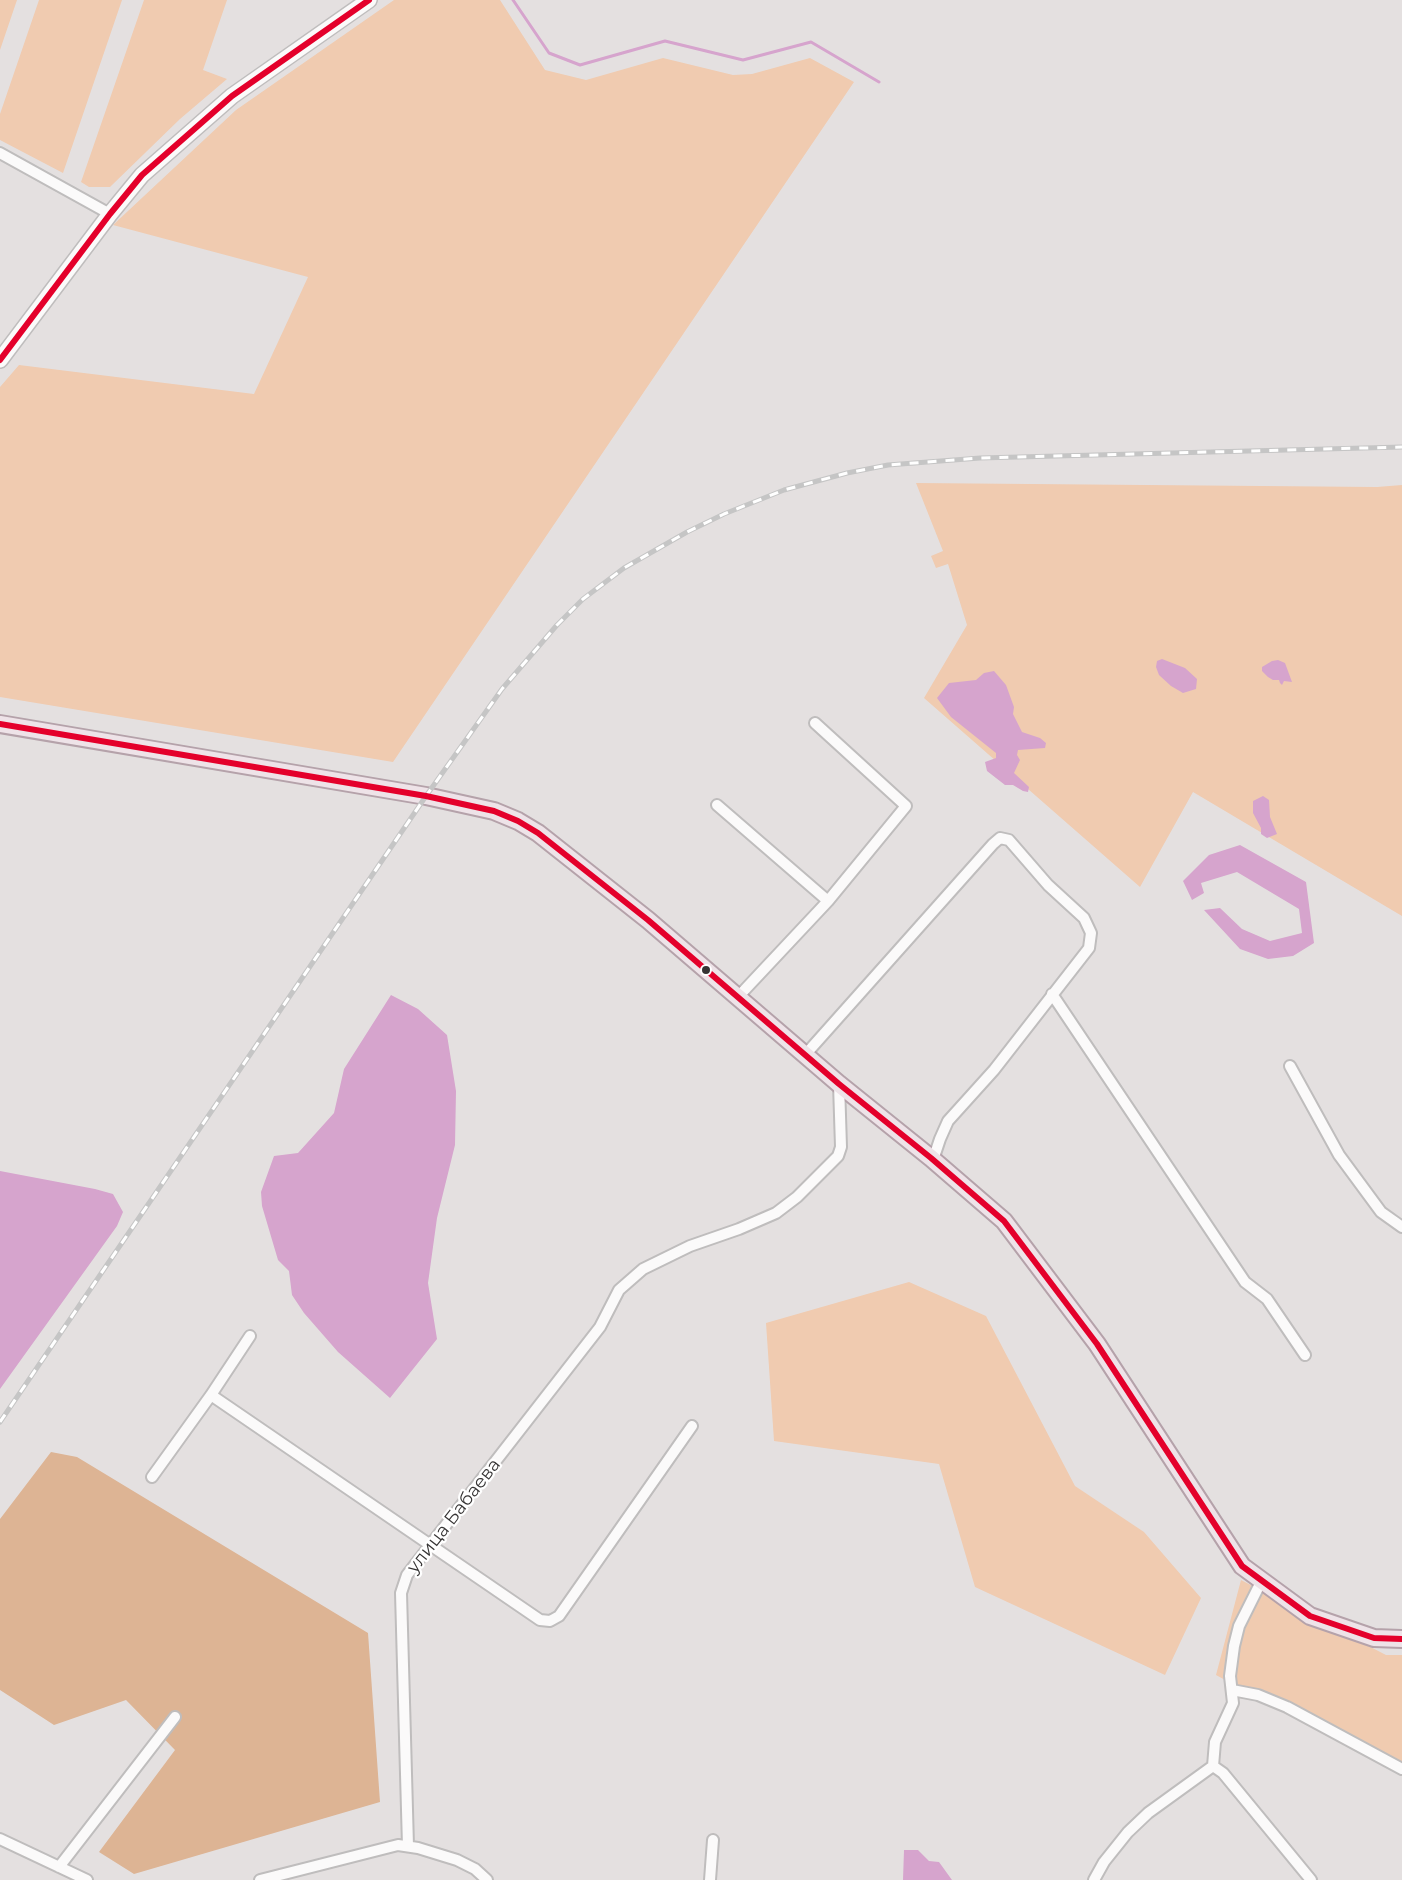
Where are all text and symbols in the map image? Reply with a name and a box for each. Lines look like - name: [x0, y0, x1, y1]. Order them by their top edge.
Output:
- unlabelled marker: [700, 964, 712, 976]
- street label: улица Бабаева: [403, 1454, 505, 1578]

